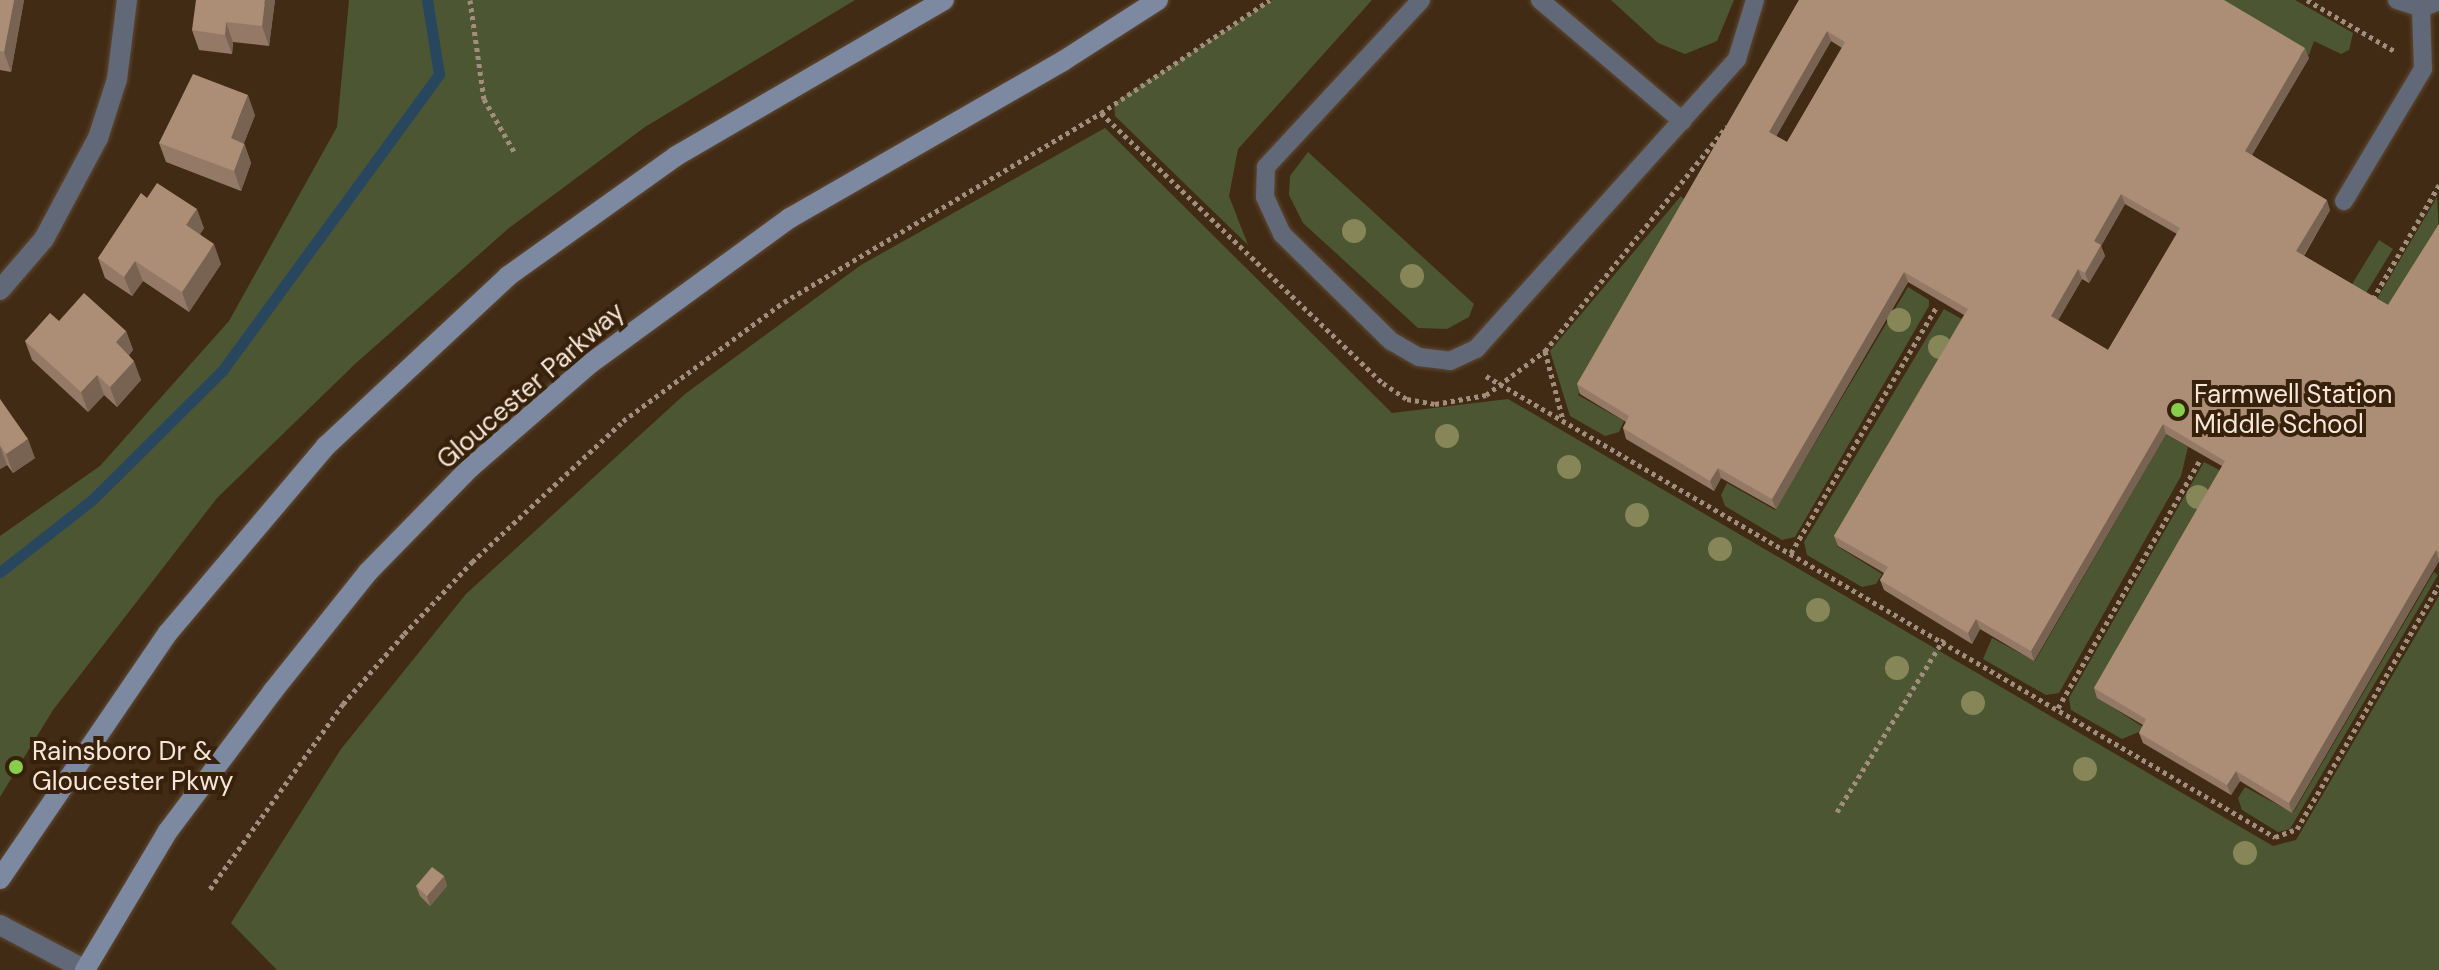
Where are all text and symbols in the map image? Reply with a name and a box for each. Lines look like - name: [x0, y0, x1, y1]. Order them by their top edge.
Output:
- street label: Gloucester Parkway: [431, 296, 631, 476]
- place label: Farmwell Station Middle School: [2194, 379, 2392, 440]
- marker: Farmwell Station Middle School: [2169, 401, 2187, 419]
- place label: Rainsboro Dr & Gloucester Pkwy: [32, 736, 234, 798]
- marker: Rainsboro Dr & Gloucester Pkwy: [7, 758, 25, 776]

